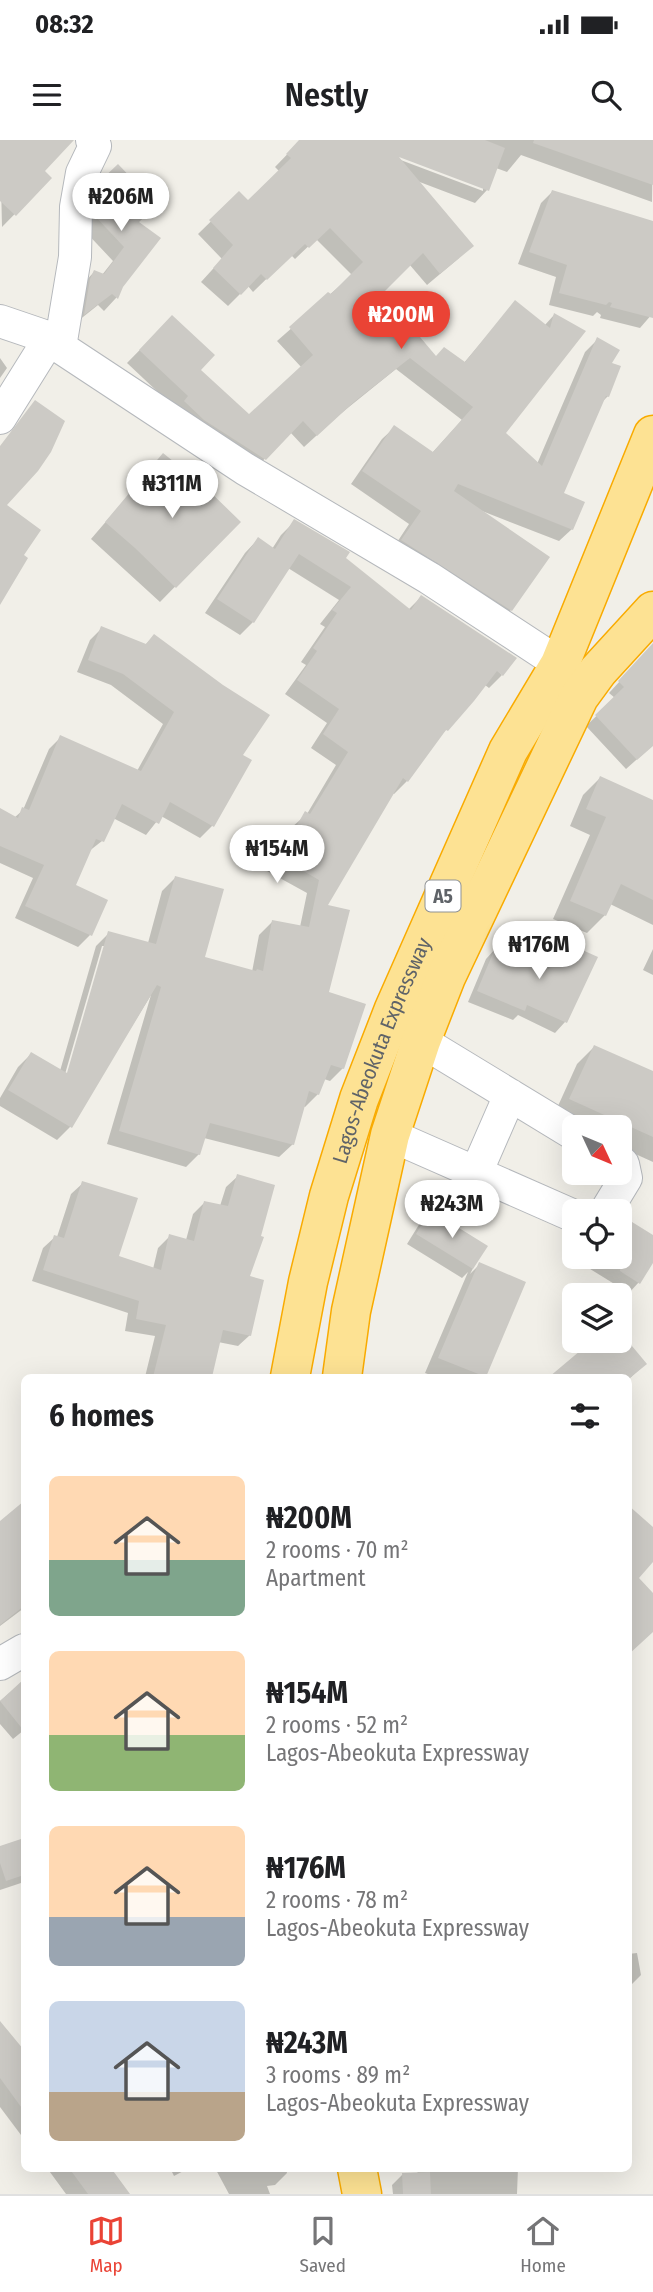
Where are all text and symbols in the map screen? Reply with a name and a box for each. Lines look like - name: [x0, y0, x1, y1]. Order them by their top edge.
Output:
- text: 08:32: [35, 9, 93, 40]
- icon: menu: [28, 76, 66, 114]
- text: Nestly: [285, 76, 368, 114]
- icon: search: [587, 76, 625, 114]
- pin: ₦206M: [72, 174, 170, 233]
- text: ₦206M: [88, 182, 154, 210]
- pin: ₦200M: [352, 292, 450, 351]
- text: ₦200M: [368, 300, 434, 328]
- pin: ₦311M: [123, 460, 221, 520]
- text: ₦311M: [142, 469, 202, 497]
- pin: ₦154M: [228, 826, 326, 885]
- text: ₦154M: [246, 834, 308, 862]
- road number: A5: [426, 880, 460, 912]
- pin: ₦176M: [490, 922, 588, 981]
- text: ₦176M: [508, 930, 570, 958]
- street label: Lagos-Abeokuta Expressway: [327, 933, 437, 1167]
- north arrow: [562, 1115, 632, 1185]
- map controls: [562, 1115, 632, 1353]
- pin: ₦243M: [403, 1180, 501, 1240]
- text: ₦243M: [421, 1189, 483, 1217]
- button: locate: [562, 1199, 632, 1269]
- button: layers: [562, 1283, 632, 1353]
- icon: filters: [566, 1397, 604, 1435]
- text: 6 homes: [49, 1398, 154, 1434]
- text: ₦200M: [266, 1500, 352, 1536]
- icon: home: [105, 1504, 189, 1588]
- text: 2 rooms · 70 m²: [266, 1536, 409, 1564]
- text: Apartment: [266, 1564, 366, 1592]
- text: ₦154M: [266, 1675, 348, 1711]
- icon: home: [105, 1679, 189, 1763]
- text: 2 rooms · 52 m²: [266, 1711, 408, 1739]
- text: Lagos-Abeokuta Expressway: [266, 1739, 529, 1767]
- text: ₦176M: [266, 1850, 346, 1886]
- icon: home: [105, 1854, 189, 1938]
- text: 2 rooms · 78 m²: [266, 1886, 408, 1914]
- text: Lagos-Abeokuta Expressway: [266, 1914, 529, 1942]
- text: ₦243M: [266, 2025, 348, 2061]
- icon: home: [105, 2029, 189, 2113]
- text: 3 rooms · 89 m²: [266, 2061, 410, 2089]
- text: Lagos-Abeokuta Expressway: [266, 2089, 529, 2117]
- tab: Map: [87, 2212, 125, 2277]
- tab: Saved: [300, 2212, 346, 2277]
- tab: Home: [520, 2212, 566, 2277]

